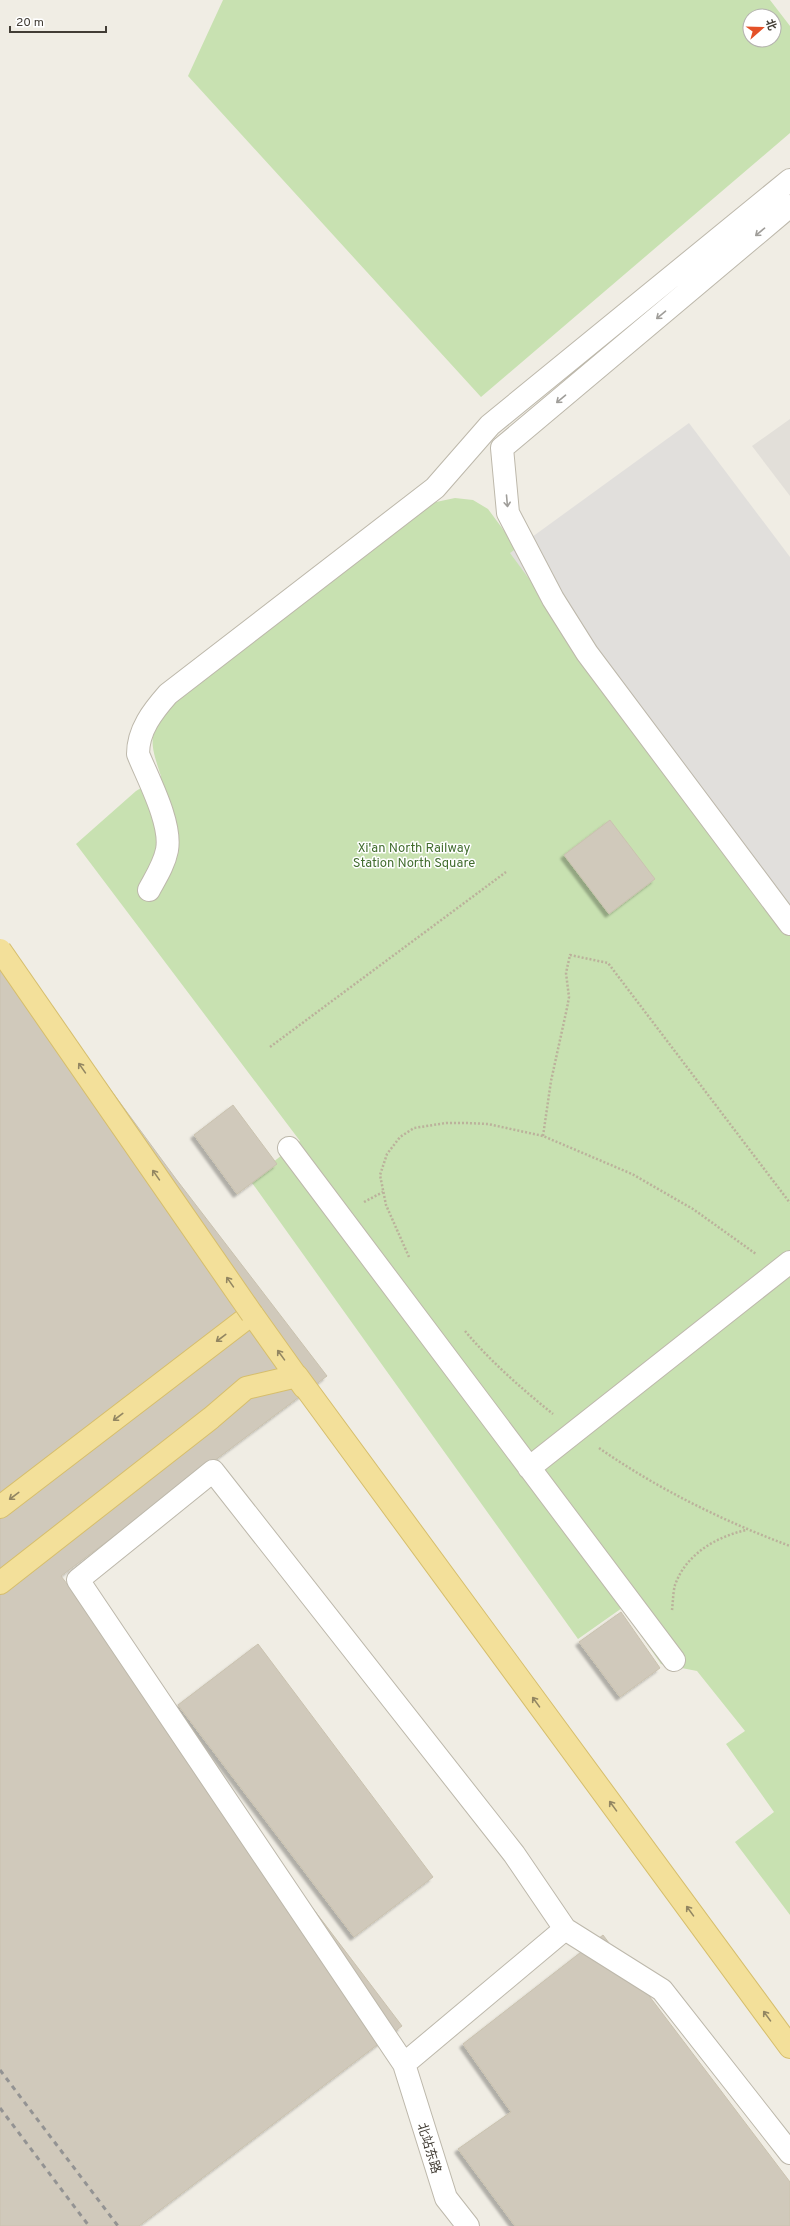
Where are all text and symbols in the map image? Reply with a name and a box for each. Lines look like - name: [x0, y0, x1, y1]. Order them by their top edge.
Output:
- scale bar: [10, 8, 106, 34]
- north arrow: [742, 8, 782, 48]
- text: 20 m: [16, 15, 44, 31]
- text: 北: [762, 17, 779, 32]
- one-way arrow: [755, 227, 766, 236]
- one-way arrow: [655, 311, 666, 320]
- one-way arrow: [556, 394, 566, 403]
- one-way arrow: [503, 494, 511, 507]
- park label: Xi'an North Railway Station North Square: [353, 841, 475, 872]
- one-way arrow: [78, 1063, 86, 1074]
- one-way arrow: [152, 1170, 160, 1181]
- one-way arrow: [226, 1277, 234, 1288]
- one-way arrow: [215, 1334, 226, 1342]
- one-way arrow: [277, 1349, 285, 1360]
- one-way arrow: [112, 1413, 123, 1421]
- one-way arrow: [9, 1492, 20, 1500]
- one-way arrow: [531, 1696, 540, 1707]
- one-way arrow: [609, 1801, 617, 1812]
- one-way arrow: [686, 1906, 694, 1917]
- one-way arrow: [763, 2011, 771, 2022]
- street label: 北站东路: [413, 2121, 444, 2176]

